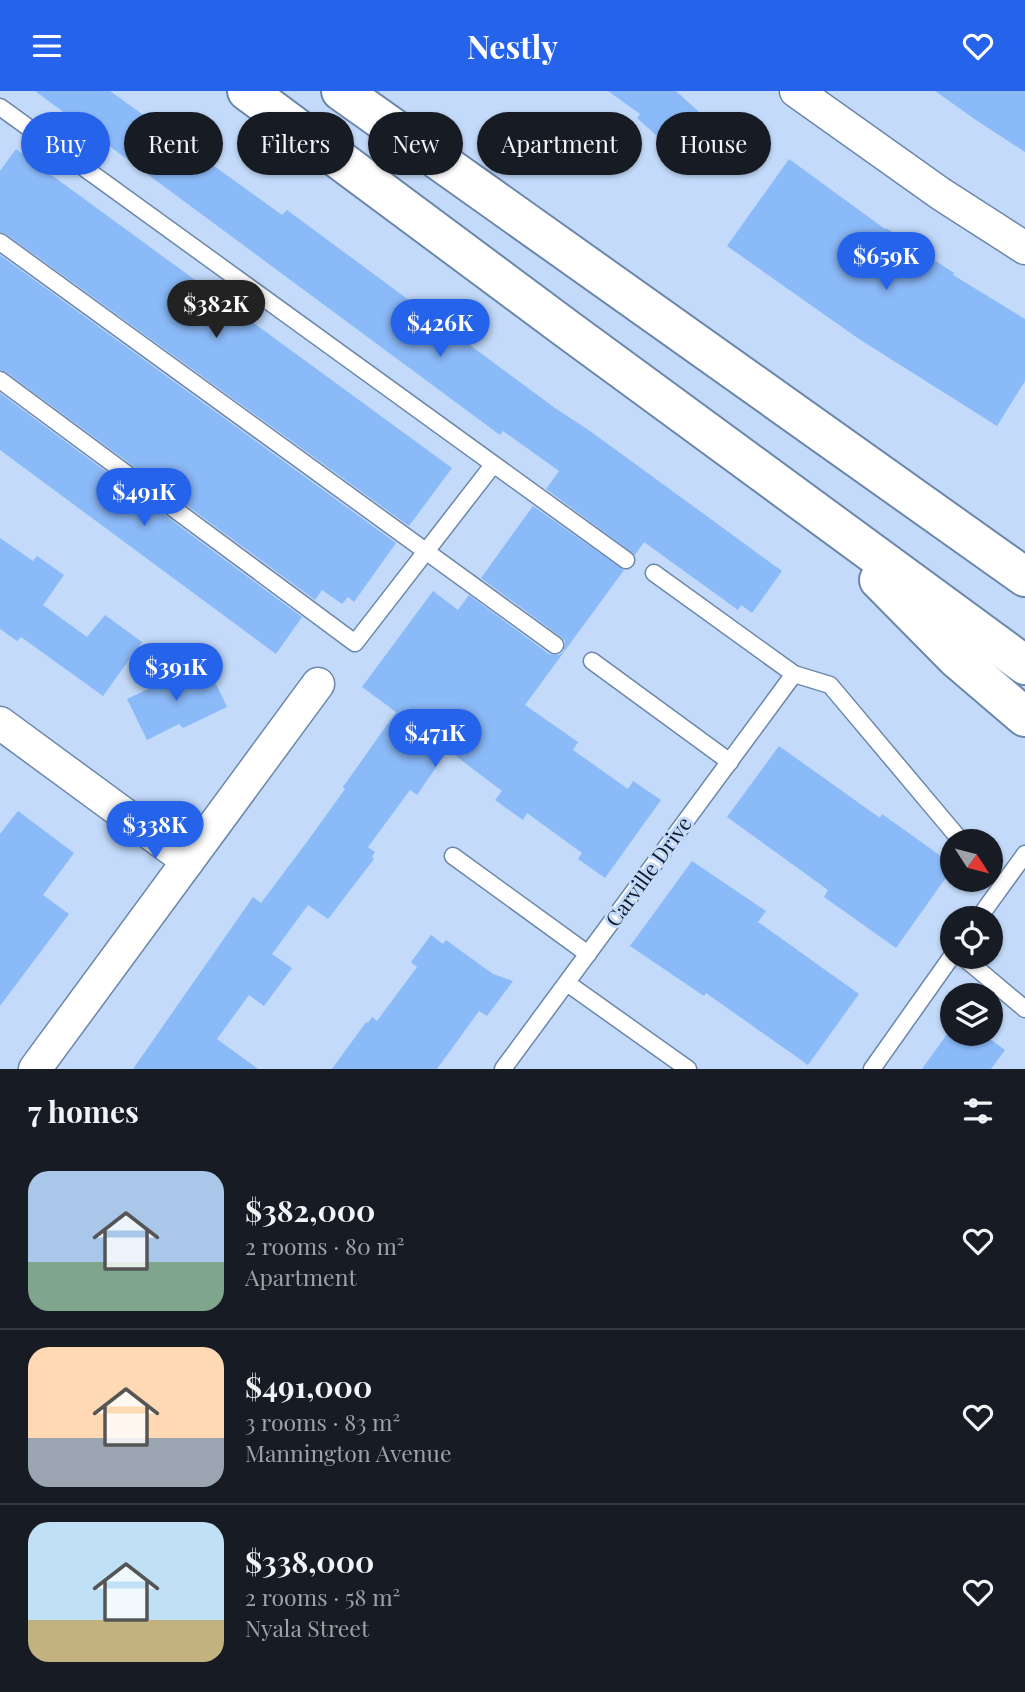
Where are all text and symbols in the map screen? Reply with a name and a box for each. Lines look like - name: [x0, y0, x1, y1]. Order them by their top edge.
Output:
- text: Nestly: [467, 24, 558, 67]
- icon: menu: [28, 27, 66, 65]
- icon: heart: [959, 27, 997, 65]
- chip: Buy: [21, 112, 110, 175]
- chip: Rent: [124, 112, 223, 175]
- chip: Filters: [237, 112, 354, 175]
- chip: New: [368, 112, 463, 175]
- chip: Apartment: [477, 112, 642, 175]
- chip: House: [656, 112, 771, 175]
- pin: $659K: [837, 233, 935, 292]
- text: $659K: [853, 239, 919, 270]
- pin: $382K: [167, 281, 265, 340]
- text: $382K: [183, 287, 249, 318]
- pin: $426K: [391, 299, 489, 359]
- text: $426K: [407, 306, 473, 337]
- pin: $491K: [95, 469, 193, 528]
- text: $491K: [112, 475, 176, 506]
- pin: $391K: [127, 643, 225, 703]
- text: $391K: [145, 650, 207, 681]
- pin: $471K: [386, 709, 484, 769]
- text: $471K: [405, 716, 465, 747]
- pin: $338K: [106, 801, 204, 861]
- text: $338K: [123, 808, 187, 839]
- street label: Carville Drive: [598, 810, 697, 932]
- north arrow: [940, 829, 1003, 893]
- map controls: [940, 829, 1003, 1046]
- button: locate: [940, 906, 1003, 969]
- button: layers: [940, 983, 1003, 1046]
- text: 7 homes: [28, 1091, 139, 1131]
- icon: filters: [959, 1092, 997, 1130]
- text: $382,000: [245, 1190, 375, 1230]
- icon: home: [84, 1199, 168, 1283]
- icon: heart: [959, 1222, 997, 1260]
- text: 2 rooms · 80 m²: [245, 1230, 405, 1261]
- text: Apartment: [245, 1261, 357, 1292]
- text: $491,000: [245, 1366, 372, 1406]
- icon: home: [84, 1375, 168, 1459]
- icon: heart: [959, 1398, 997, 1436]
- text: 3 rooms · 83 m²: [245, 1406, 400, 1437]
- text: Mannington Avenue: [245, 1437, 452, 1468]
- text: $338,000: [245, 1541, 374, 1581]
- icon: home: [84, 1550, 168, 1634]
- icon: heart: [959, 1573, 997, 1611]
- text: 2 rooms · 58 m²: [245, 1581, 400, 1612]
- text: Nyala Street: [245, 1612, 369, 1643]

